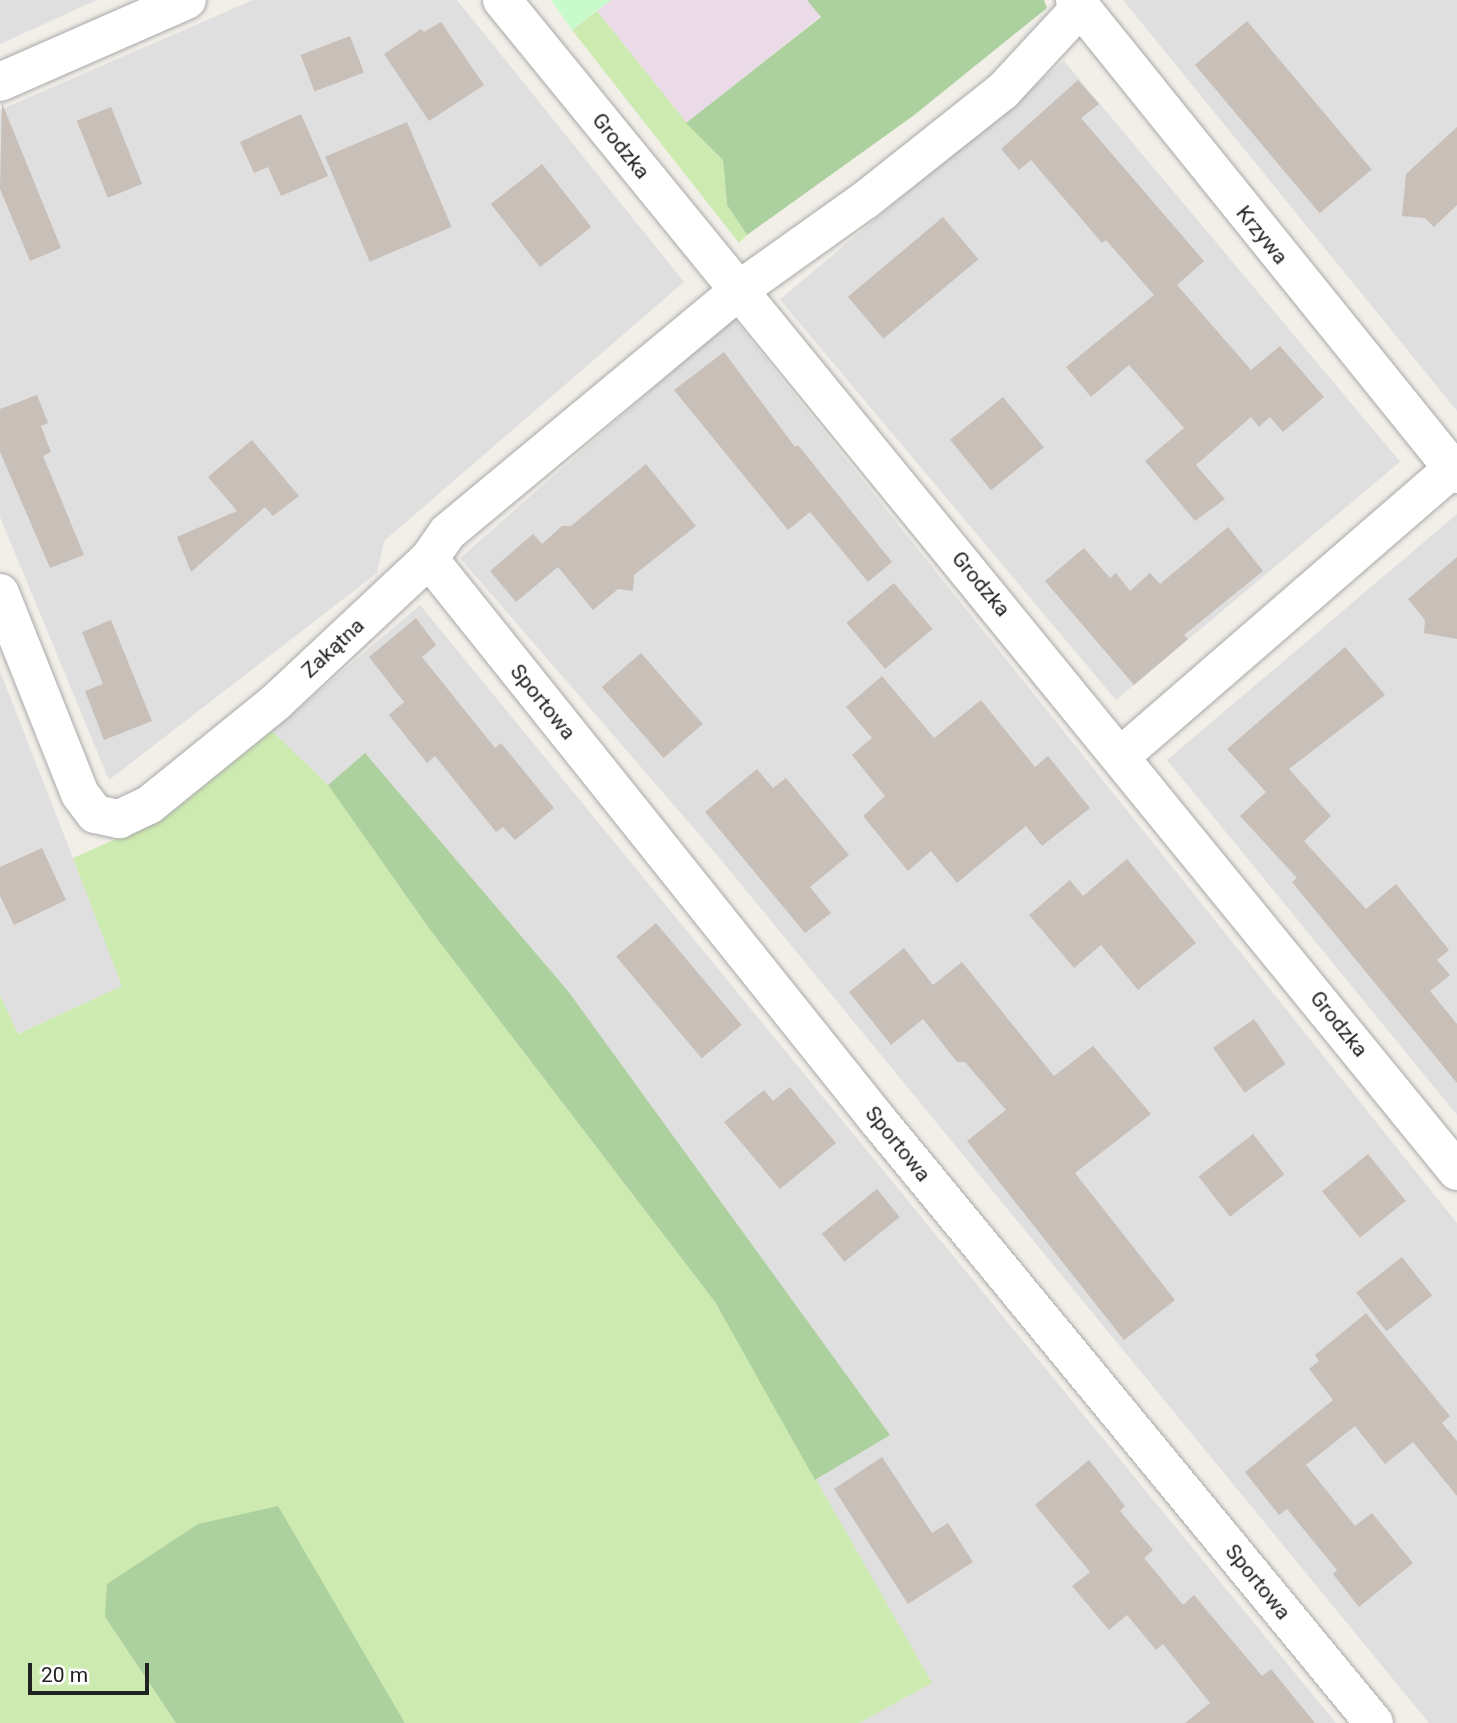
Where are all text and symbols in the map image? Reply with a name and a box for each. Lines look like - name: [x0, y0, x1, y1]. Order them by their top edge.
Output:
- street label: Grodzka: [587, 108, 655, 184]
- street label: Krzywa: [1231, 201, 1293, 269]
- street label: Grodzka: [946, 546, 1016, 622]
- street label: Zakątna: [297, 613, 369, 683]
- street label: Sportowa: [505, 659, 581, 745]
- street label: Grodzka: [1305, 986, 1373, 1062]
- street label: Sportowa: [860, 1101, 936, 1187]
- street label: Sportowa: [1220, 1539, 1296, 1625]
- scale bar: [32, 1650, 152, 1694]
- text: 20 m: [41, 1663, 88, 1687]

